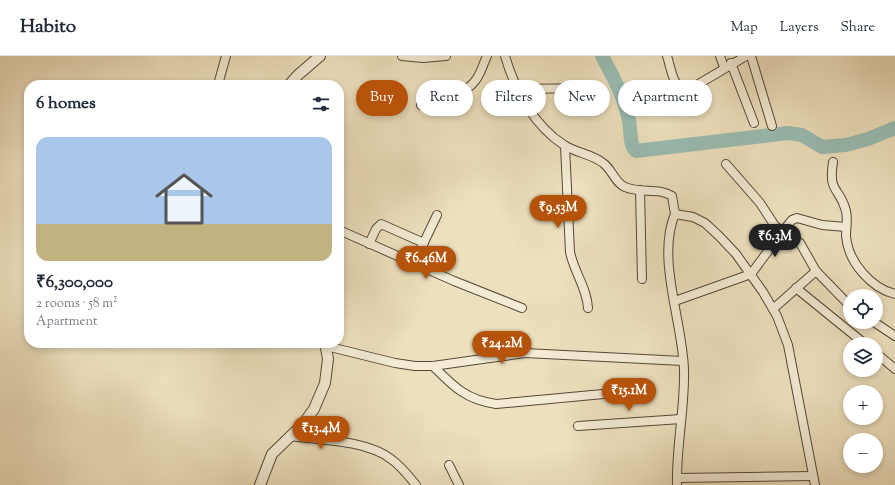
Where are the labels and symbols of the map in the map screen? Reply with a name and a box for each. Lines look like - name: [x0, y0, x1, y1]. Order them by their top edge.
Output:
- pin: ₹9.53M: [525, 195, 591, 229]
- pin: ₹6.3M: [747, 224, 803, 258]
- pin: ₹6.46M: [393, 246, 459, 280]
- pin: ₹24.2M: [469, 331, 535, 365]
- pin: ₹15.1M: [596, 378, 662, 412]
- pin: ₹13.4M: [288, 416, 354, 450]

